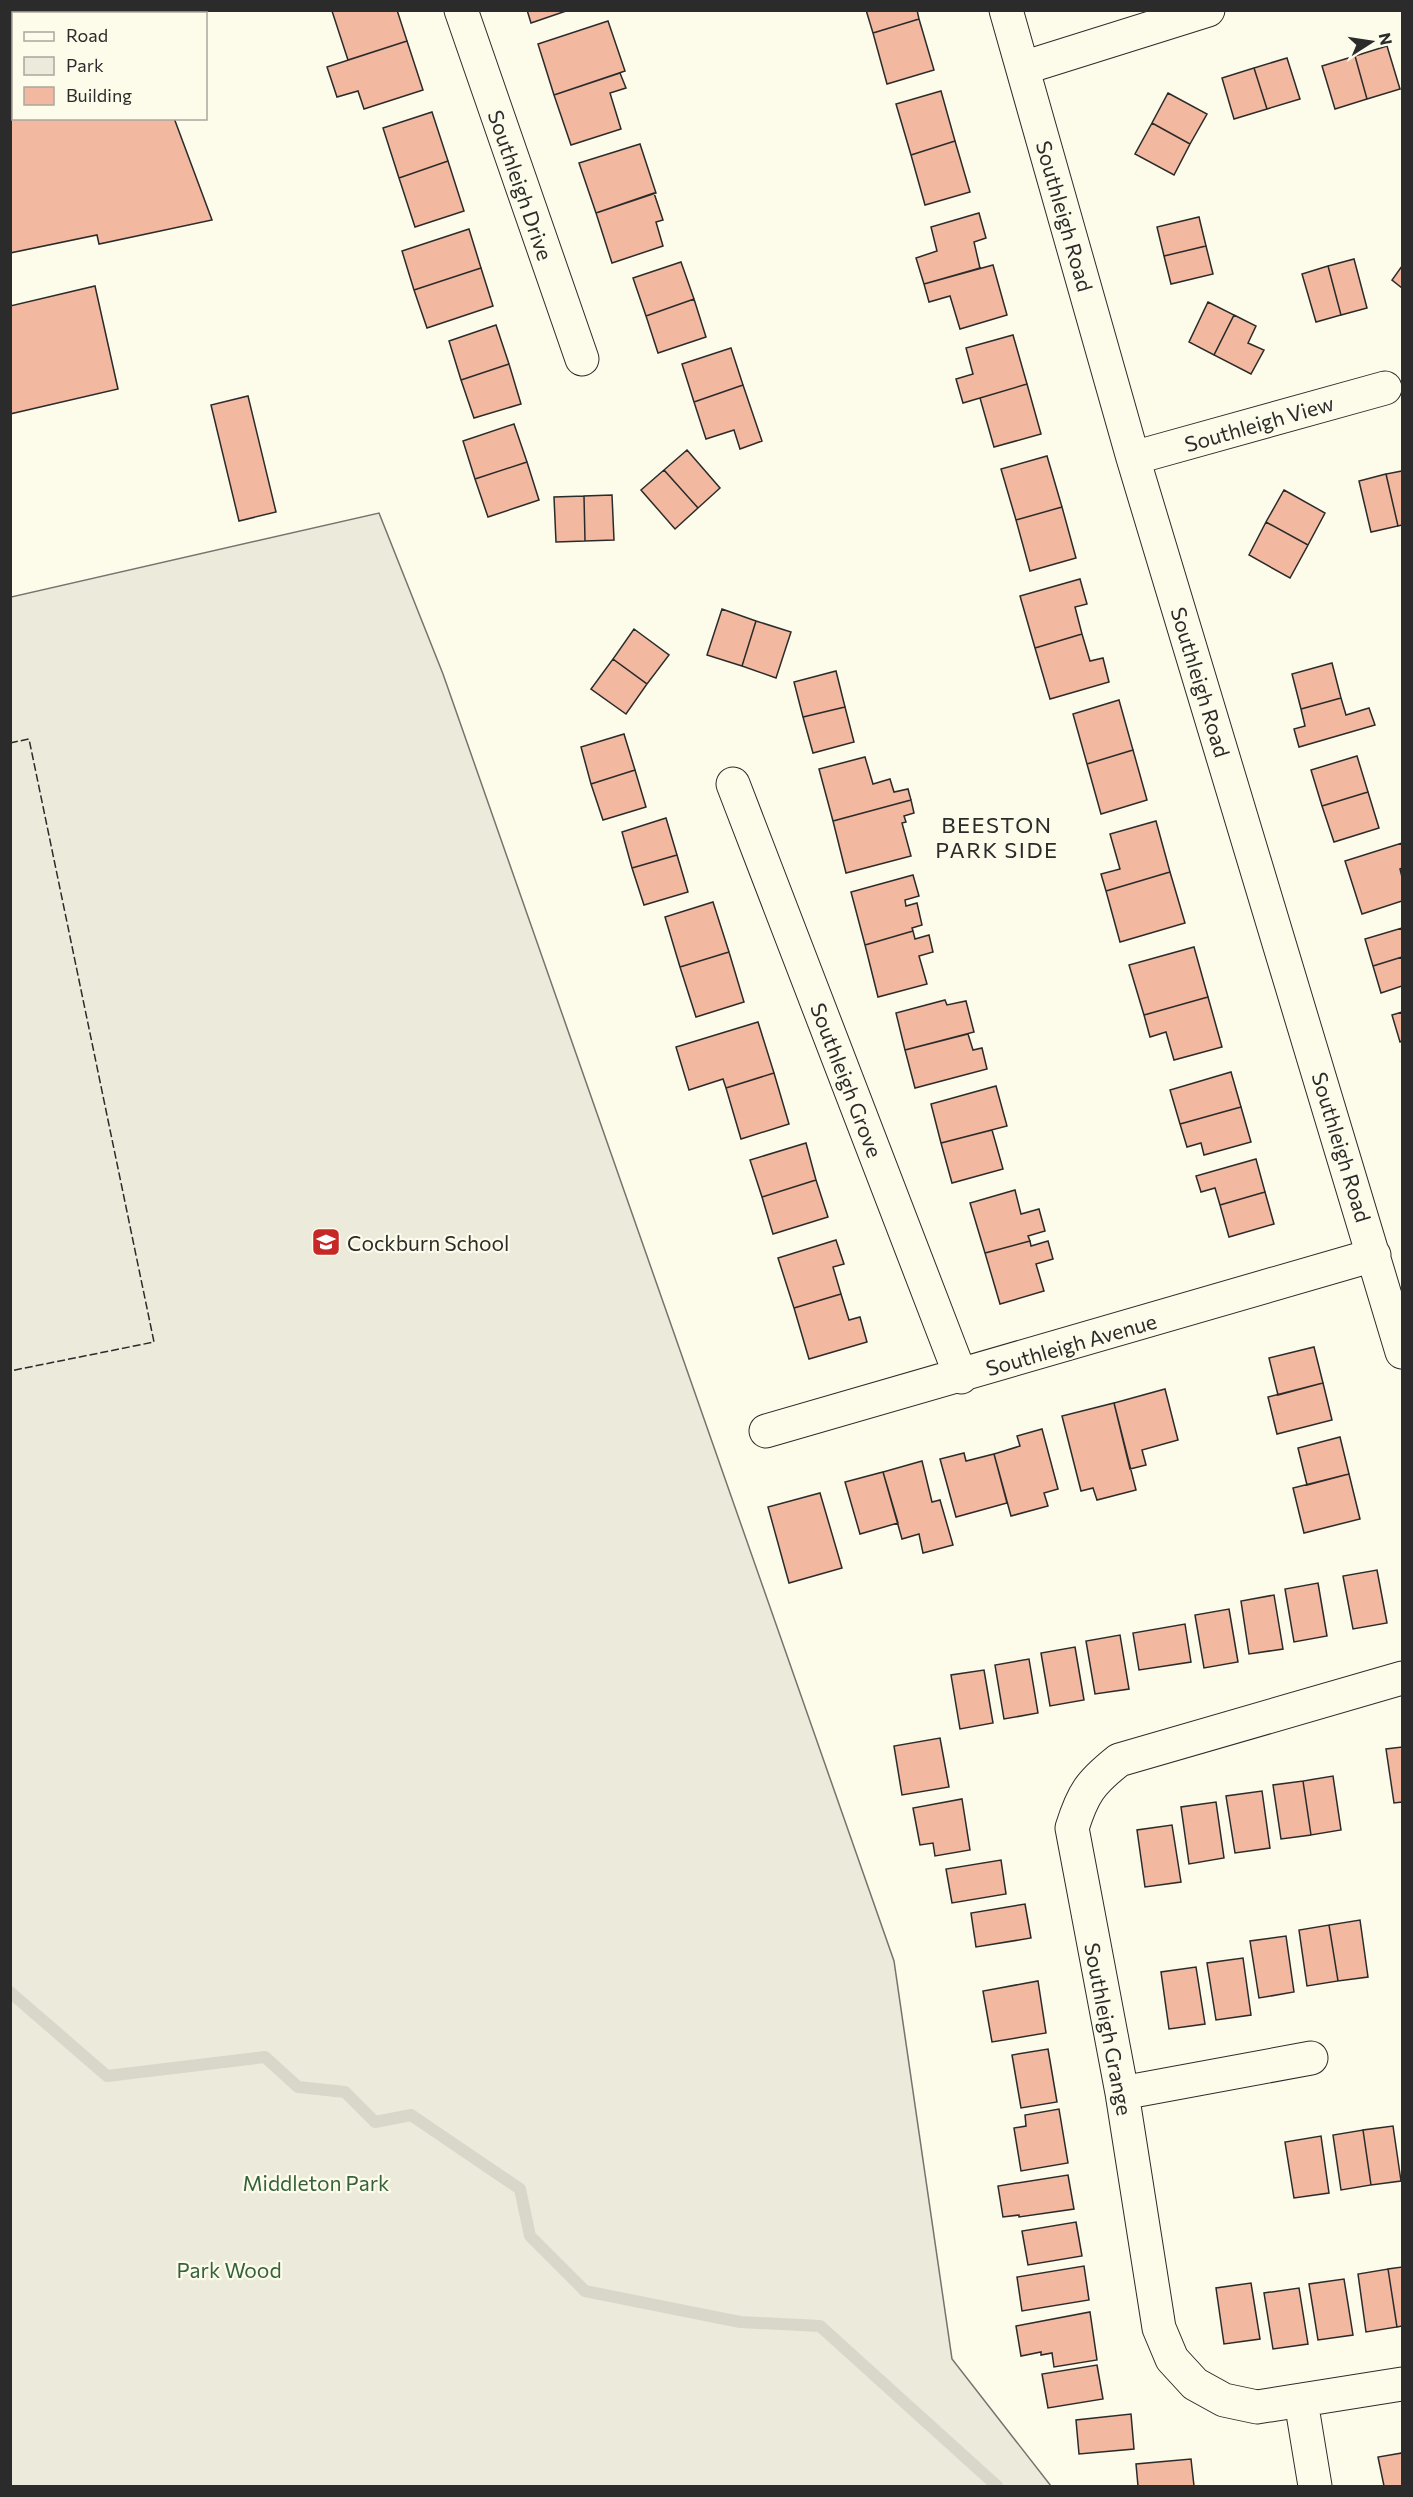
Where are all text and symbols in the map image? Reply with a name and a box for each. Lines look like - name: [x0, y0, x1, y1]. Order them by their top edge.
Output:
- legend: [12, 12, 207, 120]
- north arrow: [1341, 12, 1401, 72]
- text: Road: [66, 24, 108, 46]
- text: N: [1376, 31, 1397, 47]
- text: Park: [66, 54, 104, 76]
- text: Building: [66, 84, 132, 106]
- street label: Southleigh Drive: [484, 107, 558, 263]
- street label: Southleigh Road: [1032, 138, 1098, 294]
- street label: Southleigh View: [1182, 390, 1337, 456]
- street label: Southleigh Road: [1166, 604, 1236, 760]
- district label: BEESTON PARK SIDE: [935, 811, 1059, 863]
- street label: Southleigh Grove: [806, 999, 888, 1161]
- street label: Southleigh Road: [1307, 1069, 1377, 1225]
- school or university icon: Cockburn School: [310, 1226, 342, 1258]
- place label: Cockburn School: [347, 1230, 509, 1255]
- street label: Southleigh Avenue: [983, 1308, 1159, 1380]
- street label: Southleigh Grange: [1080, 1941, 1138, 2117]
- park label: Middleton Park: [242, 2170, 390, 2195]
- park label: Park Wood: [176, 2257, 282, 2282]

